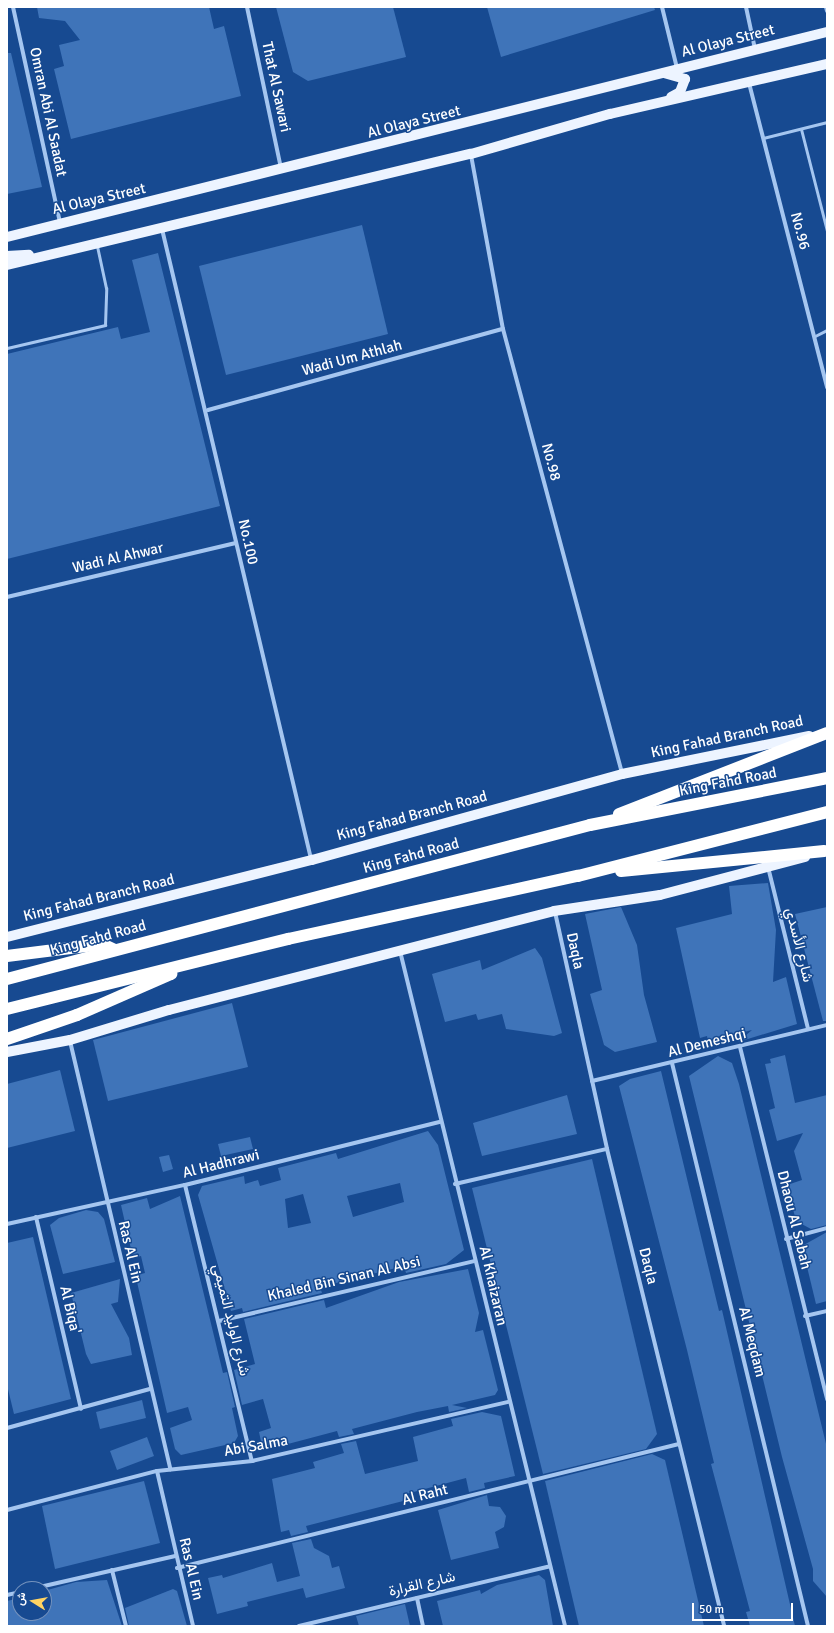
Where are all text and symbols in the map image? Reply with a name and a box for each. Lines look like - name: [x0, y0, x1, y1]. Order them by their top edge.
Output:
- street label: Al Olaya Street: [680, 21, 776, 61]
- street label: That Al Sawari: [258, 40, 294, 134]
- street label: Omran Abi Al Saadat: [26, 46, 70, 178]
- street label: Al Olaya Street: [366, 102, 462, 142]
- street label: Al Olaya Street: [51, 180, 147, 218]
- street label: No.96: [786, 210, 814, 252]
- street label: Wadi Um Athlah: [300, 336, 404, 380]
- street label: No.98: [537, 441, 565, 483]
- street label: No.100: [234, 518, 262, 566]
- street label: Wadi Al Ahwar: [71, 539, 165, 577]
- street label: King Fahad Branch Road: [649, 712, 805, 762]
- street label: King Fahd Road: [678, 764, 778, 800]
- street label: King Fahad Branch Road: [335, 787, 489, 845]
- street label: King Fahd Road: [361, 835, 461, 877]
- street label: King Fahad Branch Road: [22, 871, 176, 925]
- street label: شارع الأسدي: [781, 906, 817, 984]
- street label: King Fahd Road: [48, 917, 148, 959]
- street label: Daqla: [562, 931, 588, 971]
- street label: Al Demeshqi: [666, 1025, 748, 1061]
- street label: Al Hadhrawi: [181, 1146, 261, 1182]
- street label: Dhaou Al Sabah: [773, 1169, 815, 1271]
- street label: Ras Al Ein: [114, 1219, 146, 1285]
- street label: Al Khaizaran: [475, 1244, 511, 1328]
- street label: Daqla: [635, 1246, 661, 1286]
- street label: Khaled Bin Sinan Al Absi: [266, 1253, 422, 1305]
- street label: شارع الوليد التميمي: [208, 1262, 254, 1378]
- street label: Al Biqa': [56, 1284, 84, 1336]
- street label: Al Meqdam: [735, 1305, 769, 1379]
- street label: Abi Salma: [223, 1432, 289, 1460]
- street label: Al Raht: [400, 1481, 450, 1509]
- street label: Ras Al Ein: [175, 1536, 207, 1602]
- street label: شارع القرارة: [387, 1568, 457, 1600]
- north arrow: [12, 1581, 52, 1621]
- text: ش: [13, 1591, 28, 1607]
- scale bar: [694, 1595, 795, 1621]
- text: 50 m: [699, 1602, 724, 1617]

